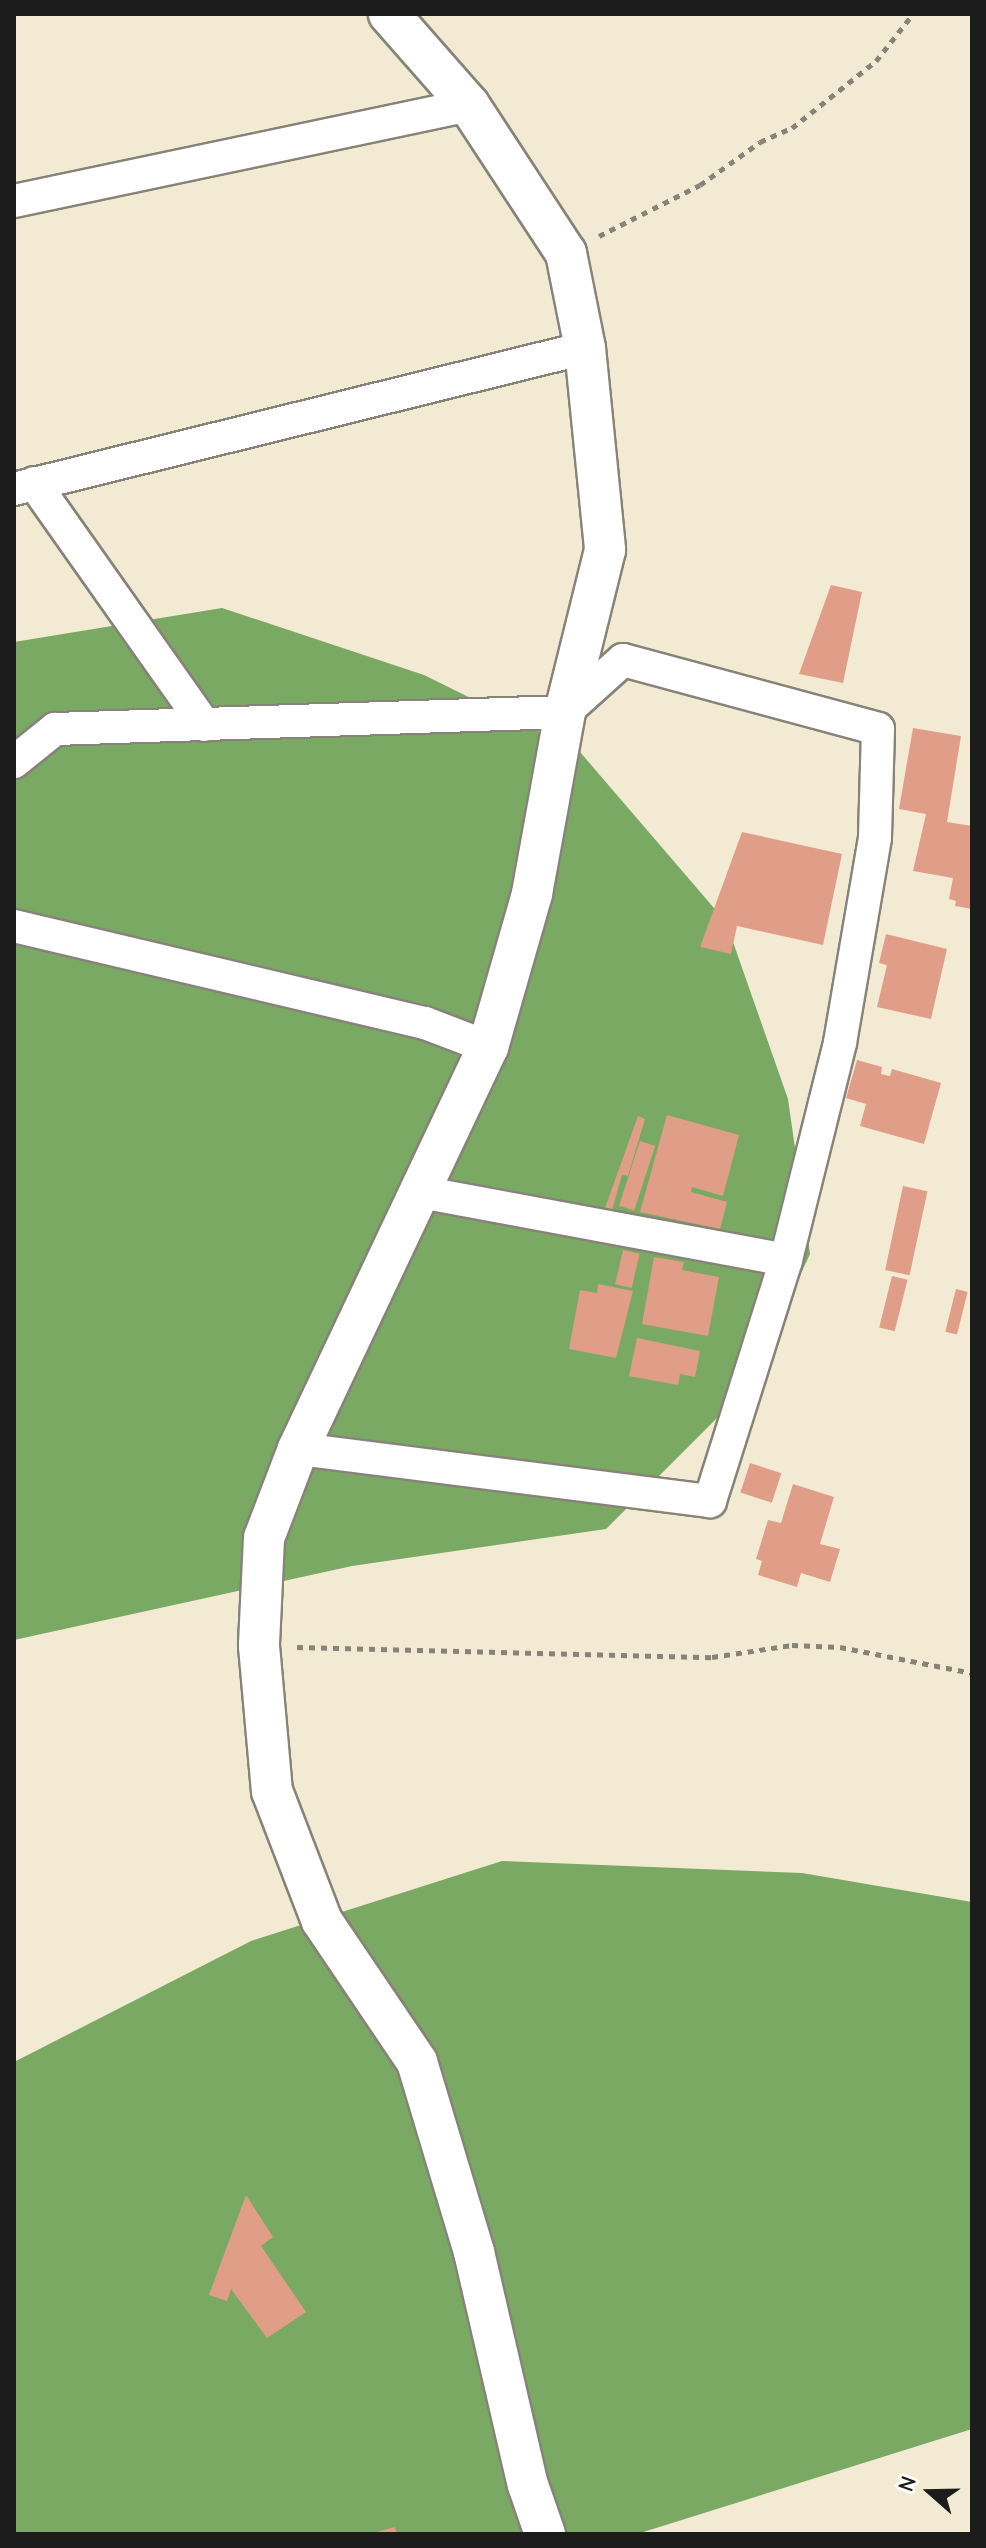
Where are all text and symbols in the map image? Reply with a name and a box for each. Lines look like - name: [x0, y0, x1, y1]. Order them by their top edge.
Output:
- north arrow: [890, 2452, 970, 2532]
- text: N: [893, 2473, 922, 2495]

